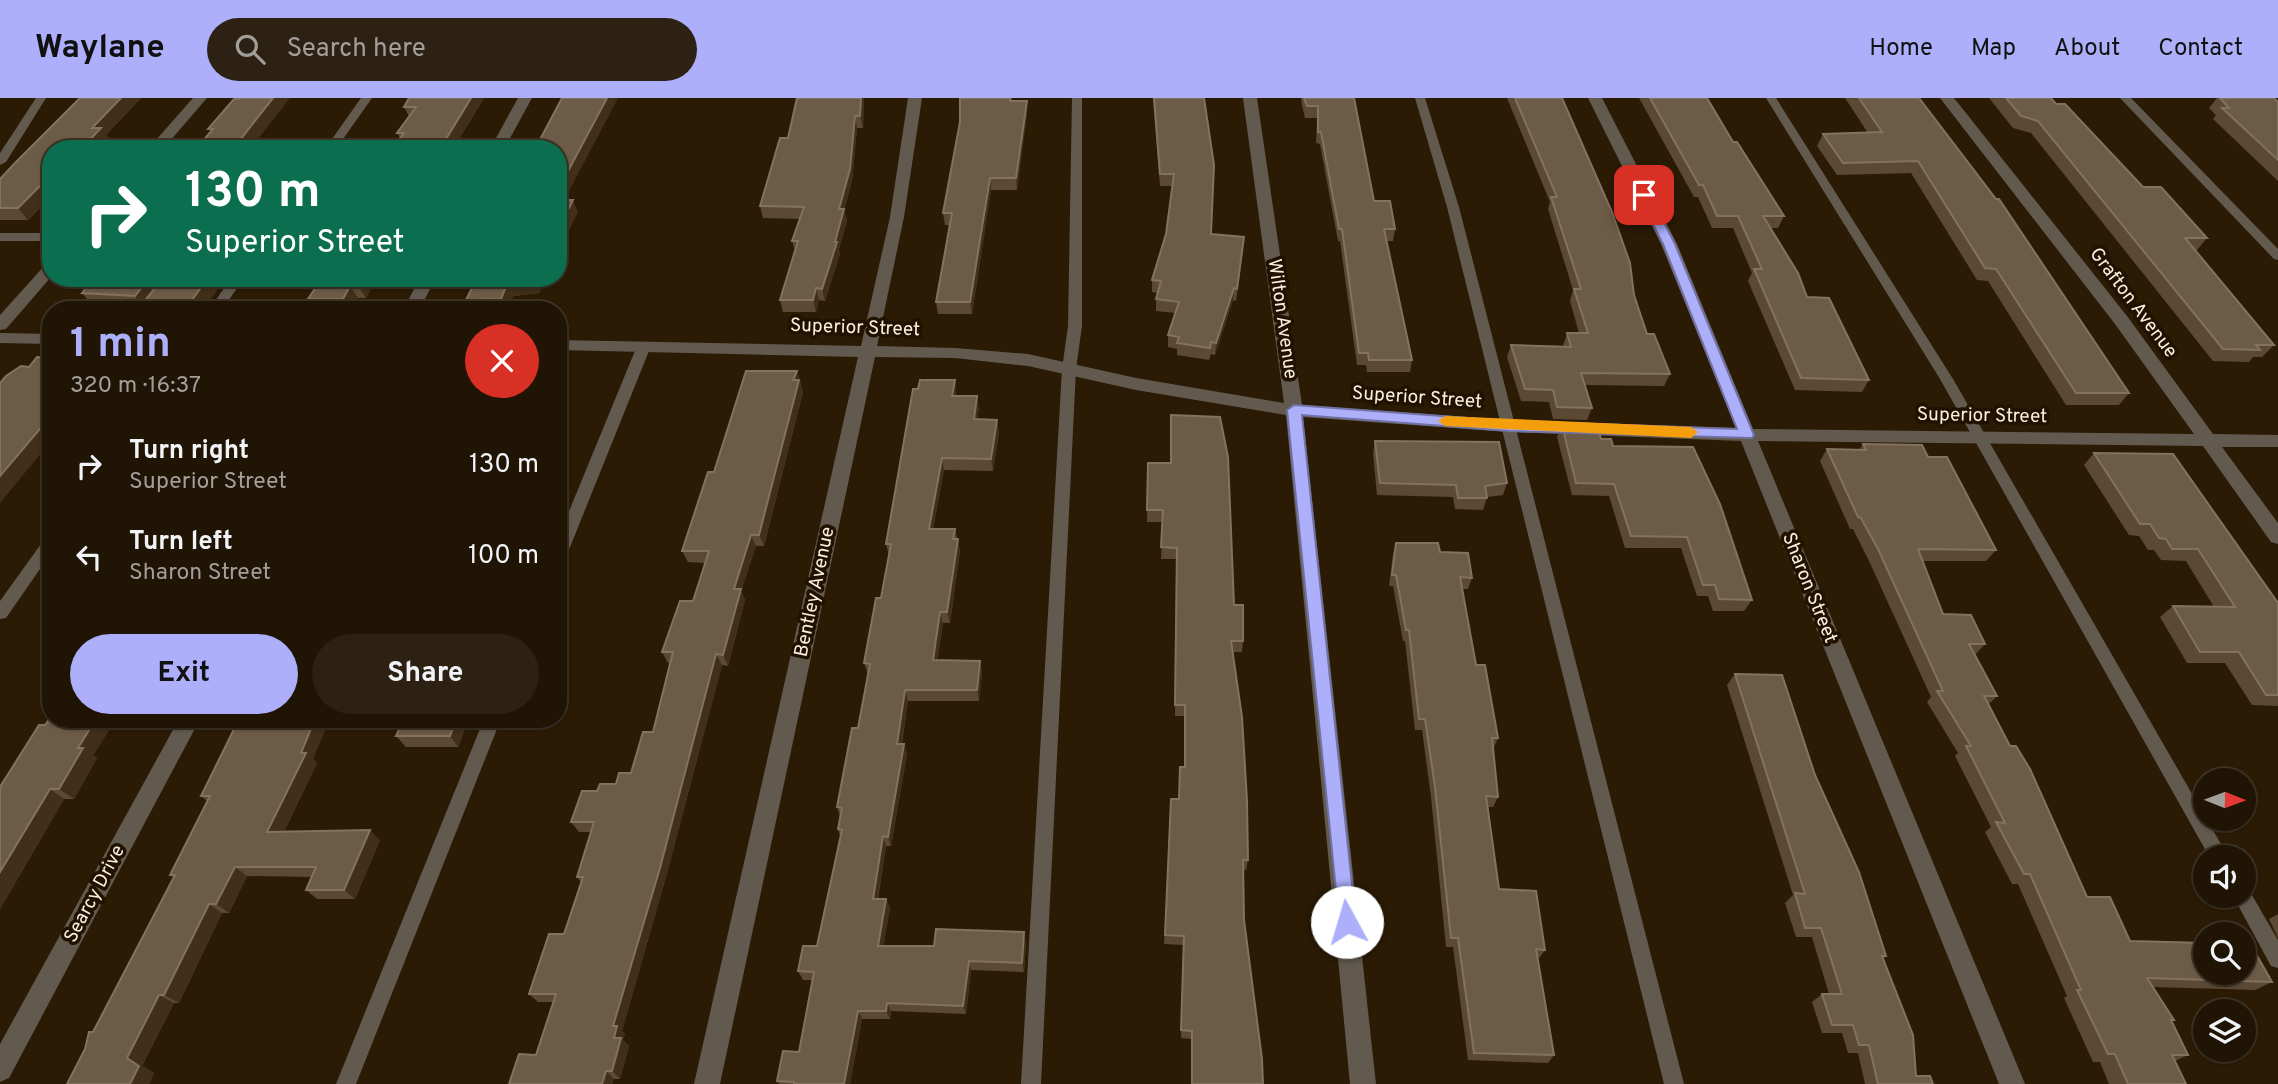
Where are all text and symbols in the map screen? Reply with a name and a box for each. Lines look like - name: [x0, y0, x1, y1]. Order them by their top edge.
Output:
- search box: [207, 18, 697, 81]
- text: Waylane: [35, 28, 165, 70]
- icon: search: [231, 30, 269, 68]
- text: Search here: [287, 33, 426, 66]
- text: Home: [1869, 34, 1933, 64]
- text: Map: [1971, 34, 2016, 64]
- text: About: [2054, 34, 2120, 64]
- text: Contact: [2158, 34, 2243, 64]
- text: 130 m: [185, 163, 321, 225]
- pin: [1614, 165, 1674, 225]
- icon: right: [70, 168, 161, 259]
- icon: arrive: [1625, 176, 1663, 214]
- text: Superior Street: [185, 224, 405, 264]
- street label: Grafton Avenue: [2084, 243, 2182, 363]
- street label: Wilton Avenue: [1262, 257, 1302, 381]
- street label: Superior Street: [789, 314, 921, 342]
- text: 1 min: [70, 319, 171, 372]
- button: close: [465, 324, 539, 398]
- text: 320 m · 16:37: [70, 372, 201, 401]
- street label: Superior Street: [1351, 381, 1483, 415]
- street label: Superior Street: [1917, 403, 2047, 429]
- text: Turn right: [129, 435, 249, 468]
- icon: right: [70, 447, 108, 485]
- text: 130 m: [469, 449, 539, 482]
- text: Superior Street: [129, 468, 287, 497]
- street label: Bentley Avenue: [790, 525, 840, 659]
- text: Turn left: [129, 526, 233, 559]
- street label: Sharon Street: [1776, 529, 1842, 647]
- icon: left: [70, 538, 108, 576]
- text: 100 m: [468, 540, 539, 573]
- text: Sharon Street: [129, 559, 271, 588]
- button: Exit: [70, 634, 298, 714]
- button: Share: [312, 634, 539, 714]
- north arrow: [2193, 768, 2256, 831]
- map controls: [2193, 768, 2256, 1062]
- street label: Searcy Drive: [59, 841, 131, 947]
- button: sound: [2193, 845, 2256, 908]
- position arrow: [1310, 885, 1384, 959]
- button: search: [2193, 922, 2256, 985]
- button: layers: [2193, 999, 2256, 1062]

